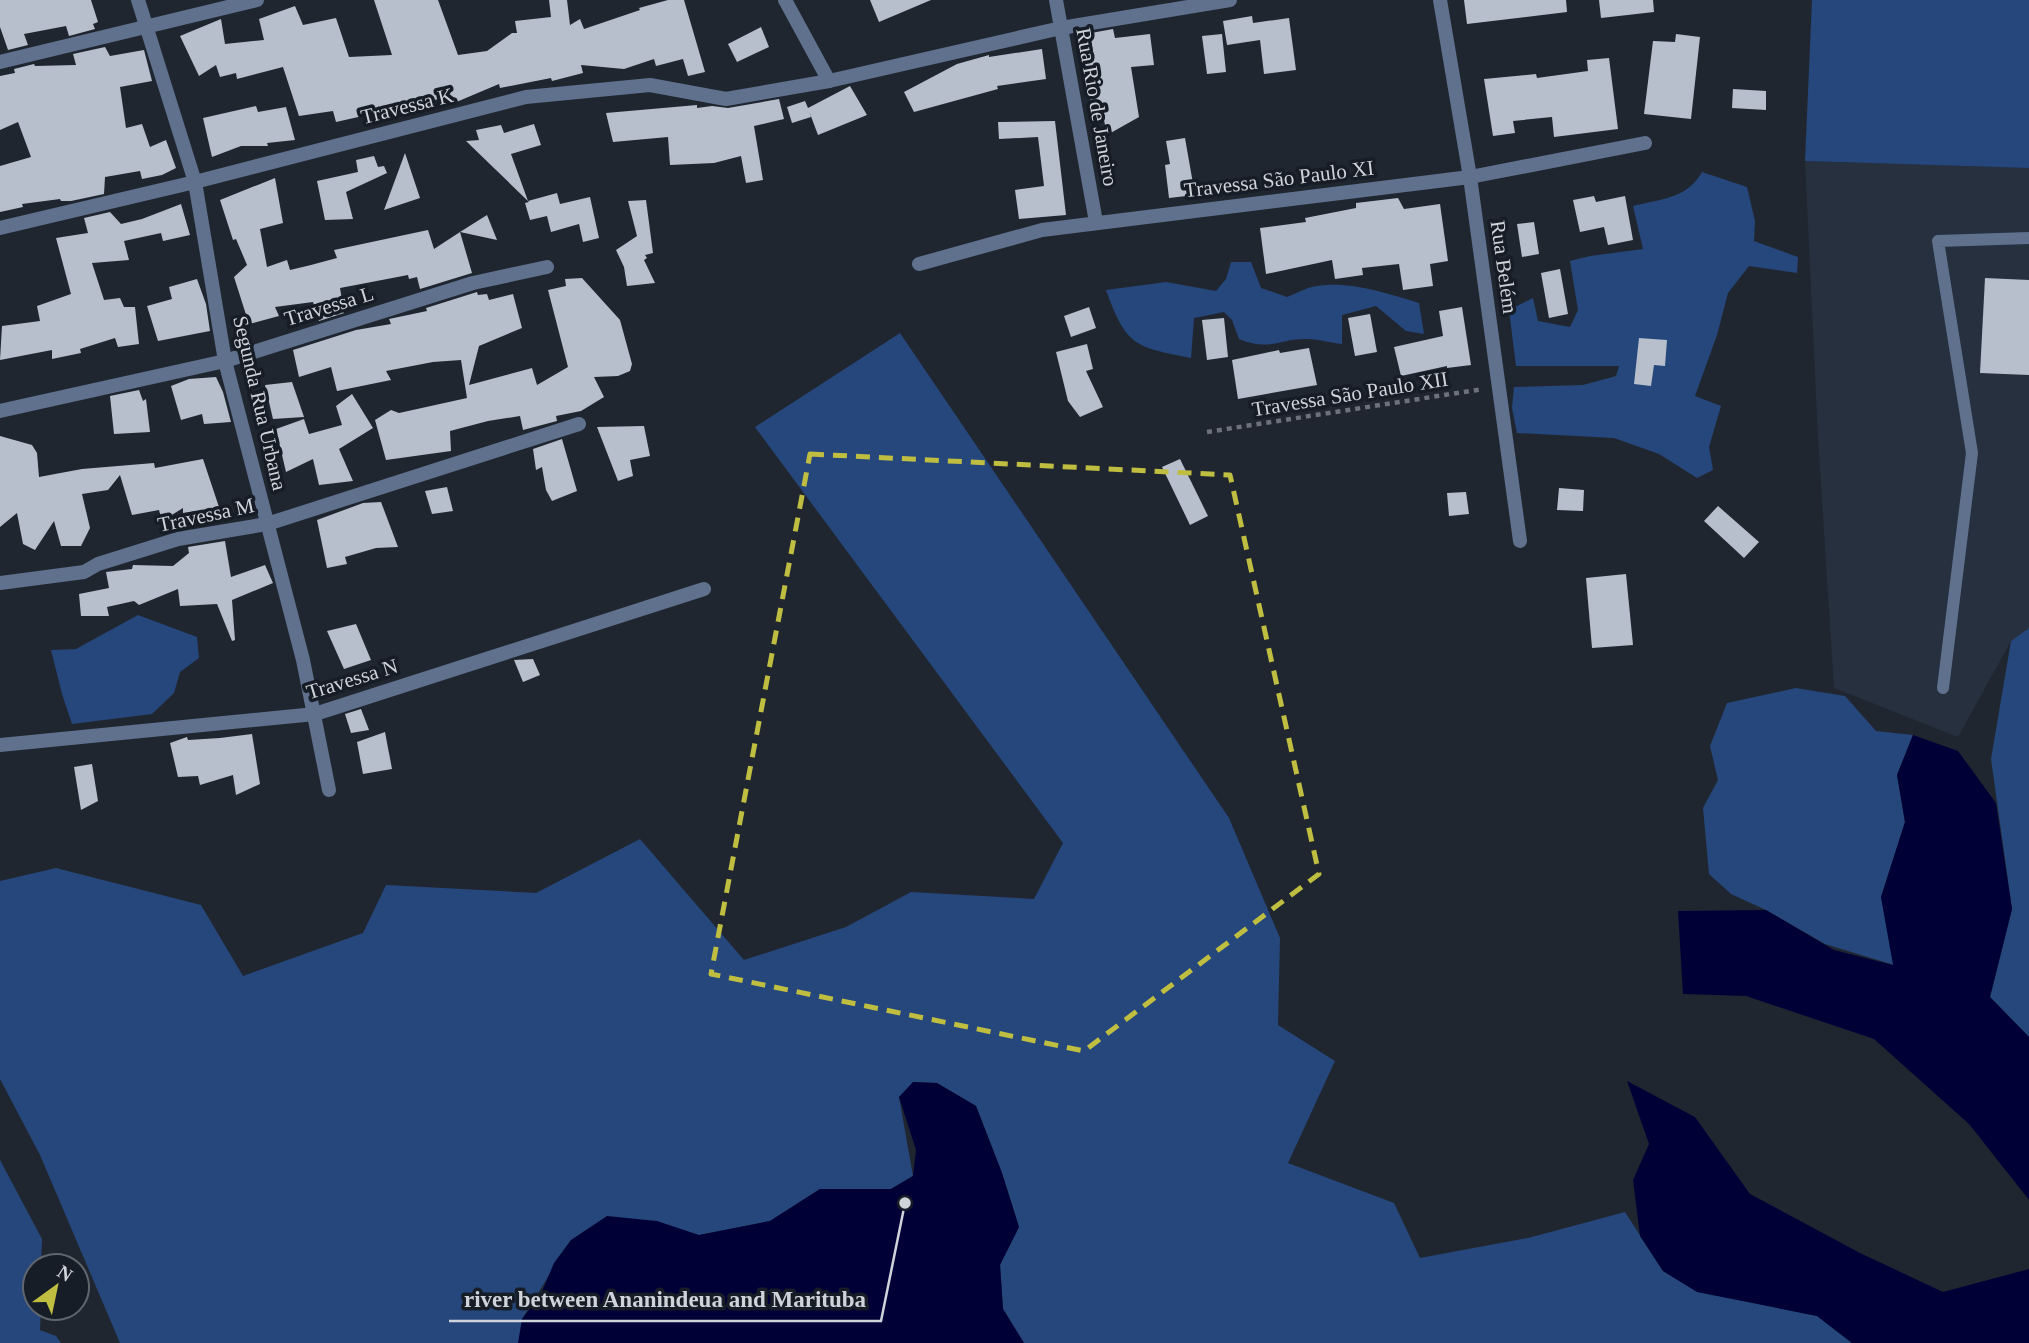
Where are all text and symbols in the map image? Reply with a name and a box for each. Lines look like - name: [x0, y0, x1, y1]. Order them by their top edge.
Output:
- street label: Rua Rio de Janeiro: [1071, 26, 1123, 188]
- street label: Travessa K: [358, 83, 456, 129]
- street label: Travessa São Paulo XI: [1183, 155, 1375, 203]
- street label: Rua Belém: [1486, 219, 1522, 315]
- street label: Travessa L: [282, 281, 376, 331]
- street label: Segunda Rua Urbana: [228, 313, 292, 493]
- street label: Travessa São Paulo XII: [1250, 367, 1450, 421]
- street label: Travessa M: [156, 493, 257, 537]
- street label: Travessa N: [303, 654, 401, 704]
- north arrow: [21, 1252, 91, 1322]
- text: N: [54, 1261, 77, 1286]
- callout: river between Ananindeua and Marituba: [449, 1277, 881, 1321]
- text: river between Ananindeua and Marituba: [464, 1287, 867, 1312]

